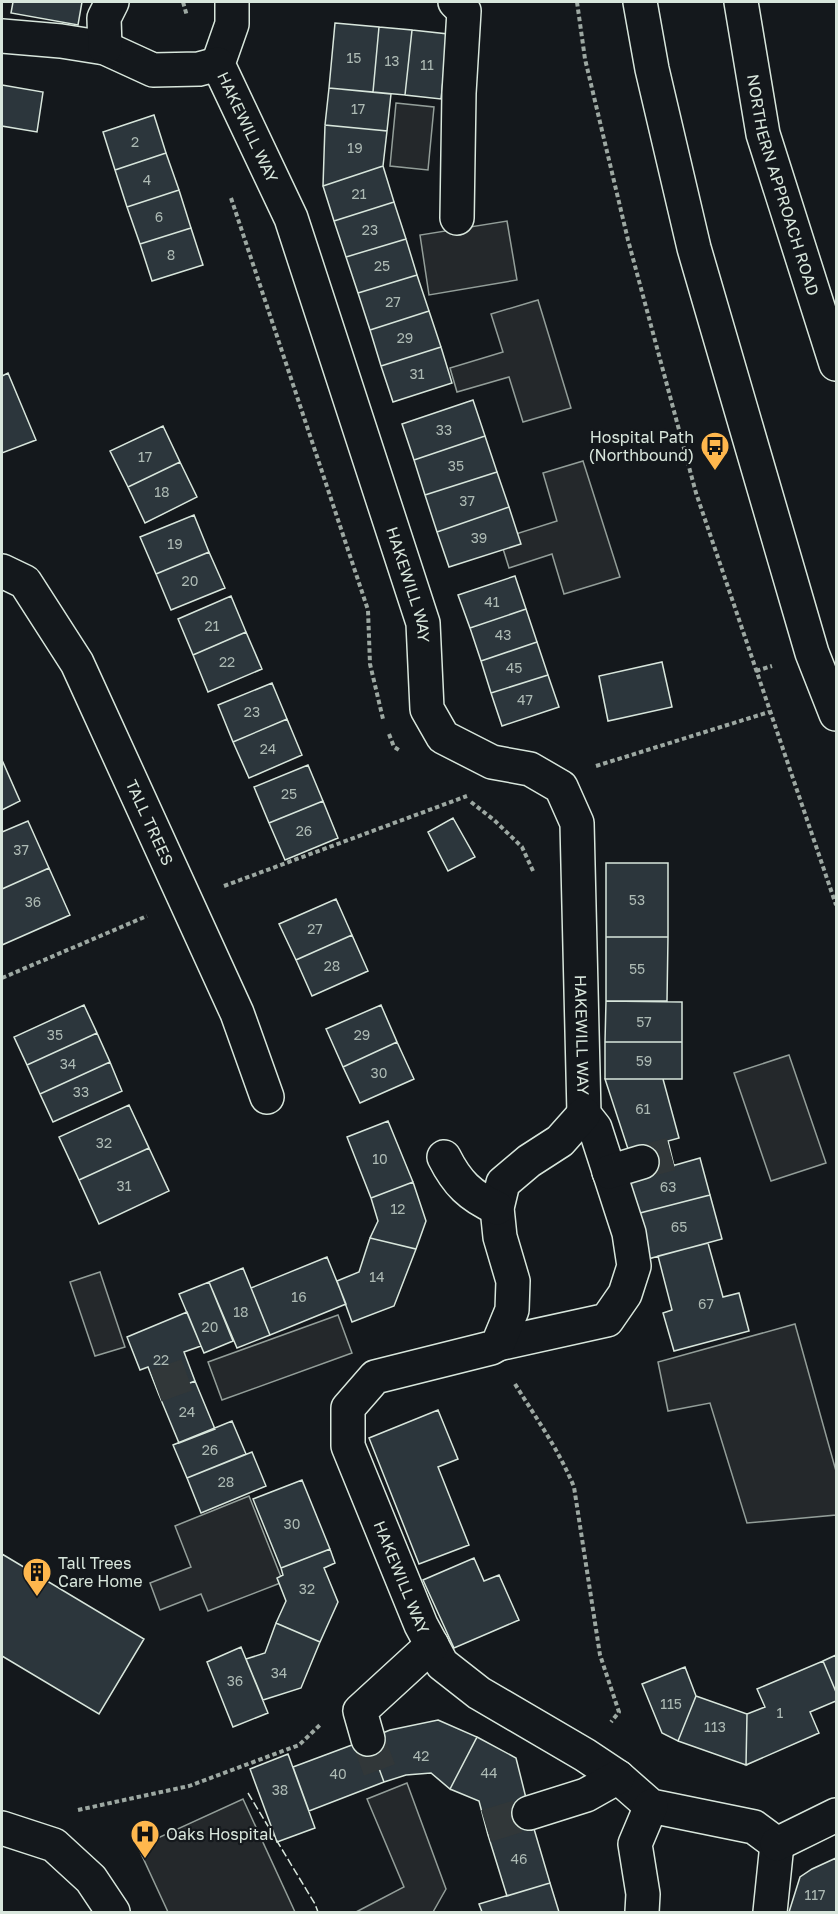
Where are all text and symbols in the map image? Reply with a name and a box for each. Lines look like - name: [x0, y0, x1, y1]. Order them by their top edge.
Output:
- house number: 15: [347, 49, 361, 66]
- house number: 13: [385, 52, 399, 69]
- house number: 11: [420, 56, 434, 73]
- street label: HAKEWILL WAY: [213, 68, 283, 186]
- street label: NORTHERN APPROACH ROAD: [743, 73, 824, 298]
- house number: 17: [351, 100, 365, 117]
- house number: 2: [131, 133, 139, 150]
- house number: 19: [347, 139, 363, 156]
- house number: 4: [143, 171, 151, 188]
- house number: 21: [352, 185, 367, 202]
- house number: 6: [155, 208, 163, 225]
- house number: 23: [362, 221, 378, 238]
- house number: 8: [167, 246, 175, 263]
- house number: 25: [374, 257, 390, 274]
- house number: 27: [385, 293, 401, 310]
- house number: 29: [397, 329, 413, 346]
- house number: 31: [410, 365, 425, 382]
- house number: 33: [436, 421, 452, 438]
- place label: Hospital Path (Northbound): [588, 427, 694, 465]
- bus stop icon: Hospital Path (Northbound): [699, 430, 731, 472]
- house number: 17: [138, 448, 152, 465]
- house number: 35: [448, 457, 464, 474]
- house number: 18: [154, 483, 170, 500]
- house number: 37: [459, 492, 475, 509]
- street label: HAKEWILL WAY: [382, 524, 434, 644]
- house number: 39: [471, 529, 487, 546]
- house number: 19: [167, 535, 183, 552]
- house number: 20: [182, 572, 198, 589]
- house number: 41: [484, 593, 500, 610]
- house number: 21: [205, 617, 220, 634]
- house number: 43: [495, 626, 511, 643]
- house number: 22: [219, 653, 235, 670]
- house number: 45: [506, 659, 522, 676]
- house number: 47: [517, 691, 533, 708]
- house number: 23: [244, 703, 260, 720]
- house number: 24: [260, 740, 276, 757]
- street label: TALL TREES: [122, 776, 178, 868]
- house number: 25: [281, 785, 297, 802]
- house number: 26: [296, 822, 312, 839]
- house number: 37: [13, 841, 29, 858]
- house number: 53: [629, 891, 645, 908]
- house number: 36: [25, 893, 41, 910]
- house number: 27: [307, 920, 323, 937]
- house number: 28: [324, 957, 340, 974]
- house number: 55: [629, 960, 645, 977]
- street label: HAKEWILL WAY: [571, 975, 594, 1096]
- house number: 57: [636, 1013, 652, 1030]
- house number: 35: [47, 1026, 63, 1043]
- house number: 29: [354, 1026, 370, 1043]
- house number: 59: [636, 1052, 652, 1069]
- house number: 34: [60, 1055, 76, 1072]
- house number: 30: [371, 1064, 387, 1081]
- house number: 33: [73, 1083, 89, 1100]
- house number: 61: [635, 1100, 651, 1117]
- house number: 32: [96, 1134, 112, 1151]
- house number: 10: [372, 1150, 388, 1167]
- house number: 31: [117, 1177, 132, 1194]
- house number: 63: [660, 1178, 676, 1195]
- house number: 12: [391, 1200, 405, 1217]
- house number: 65: [671, 1218, 687, 1235]
- house number: 14: [369, 1268, 385, 1285]
- house number: 16: [291, 1288, 307, 1305]
- house number: 67: [698, 1295, 714, 1312]
- house number: 18: [233, 1303, 249, 1320]
- house number: 20: [202, 1318, 218, 1335]
- house number: 22: [153, 1351, 169, 1368]
- house number: 24: [179, 1403, 195, 1420]
- house number: 26: [202, 1441, 218, 1458]
- house number: 28: [218, 1473, 234, 1490]
- house number: 30: [284, 1515, 300, 1532]
- street label: HAKEWILL WAY: [370, 1518, 434, 1638]
- place label: Tall Trees Care Home: [58, 1553, 142, 1591]
- building icon: Tall Trees Care Home: [21, 1556, 53, 1598]
- house number: 32: [299, 1580, 315, 1597]
- house number: 34: [271, 1664, 287, 1681]
- house number: 36: [227, 1672, 243, 1689]
- house number: 115: [660, 1695, 682, 1712]
- house number: 1: [777, 1704, 784, 1721]
- house number: 113: [704, 1718, 726, 1735]
- house number: 42: [413, 1747, 429, 1764]
- house number: 44: [480, 1764, 498, 1781]
- house number: 40: [329, 1765, 347, 1782]
- house number: 38: [272, 1781, 288, 1798]
- hospital icon: Oaks Hospital: [129, 1818, 161, 1860]
- place label: Oaks Hospital: [166, 1824, 273, 1844]
- house number: 46: [510, 1850, 528, 1867]
- house number: 117: [805, 1886, 826, 1903]

